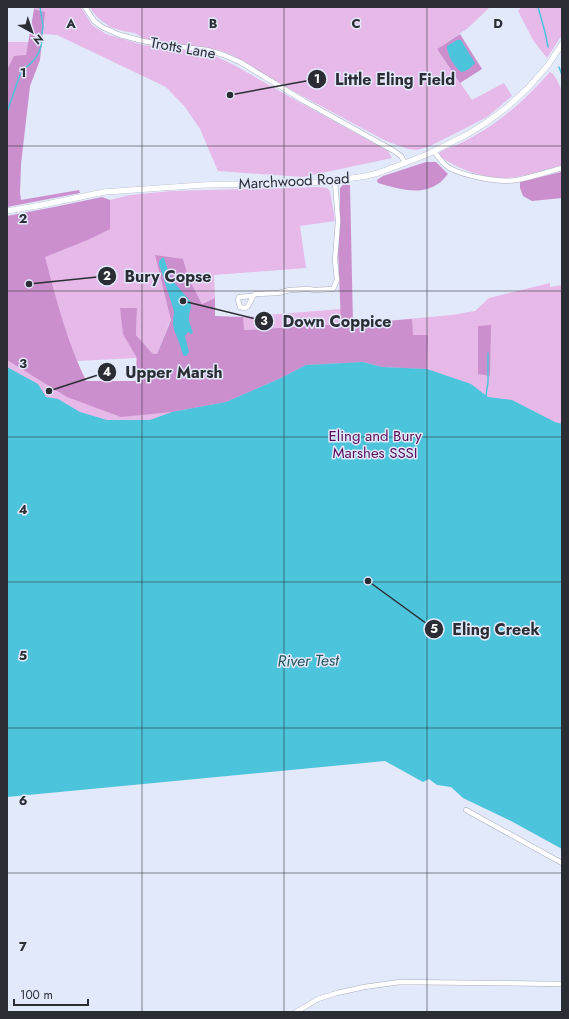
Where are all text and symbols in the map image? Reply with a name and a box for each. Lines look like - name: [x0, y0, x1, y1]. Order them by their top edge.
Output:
- north arrow: [12, 12, 52, 52]
- text: A: [65, 14, 76, 33]
- text: B: [209, 14, 218, 33]
- text: C: [351, 14, 361, 33]
- text: D: [493, 14, 503, 33]
- text: N: [30, 31, 47, 49]
- street label: Trotts Lane: [148, 31, 218, 65]
- text: 1: [20, 63, 26, 82]
- callout: Little Eling Field: [307, 65, 463, 93]
- text: Little Eling Field: [335, 68, 455, 91]
- text: 1: [314, 70, 320, 88]
- street label: Marchwood Road: [238, 167, 350, 195]
- text: 2: [19, 209, 27, 228]
- callout: Bury Copse: [97, 262, 220, 290]
- text: Bury Copse: [124, 265, 212, 288]
- text: 2: [103, 267, 111, 285]
- callout: Down Coppice: [254, 307, 399, 335]
- text: Down Coppice: [283, 310, 392, 333]
- text: 3: [260, 312, 268, 330]
- text: 3: [19, 354, 27, 373]
- callout: Upper Marsh: [97, 358, 230, 386]
- text: Upper Marsh: [125, 361, 223, 384]
- text: 4: [103, 363, 111, 381]
- park label: Eling and Bury Marshes SSSI: [328, 425, 422, 464]
- text: 4: [18, 500, 28, 519]
- callout: Eling Creek: [424, 615, 547, 643]
- text: Eling Creek: [452, 618, 540, 641]
- text: 5: [430, 620, 438, 638]
- text: 5: [19, 646, 27, 665]
- water label: River Test: [277, 648, 340, 673]
- text: 6: [19, 791, 28, 810]
- text: 7: [19, 937, 27, 956]
- scale bar: [14, 981, 88, 1007]
- text: 100 m: [20, 986, 53, 1004]

